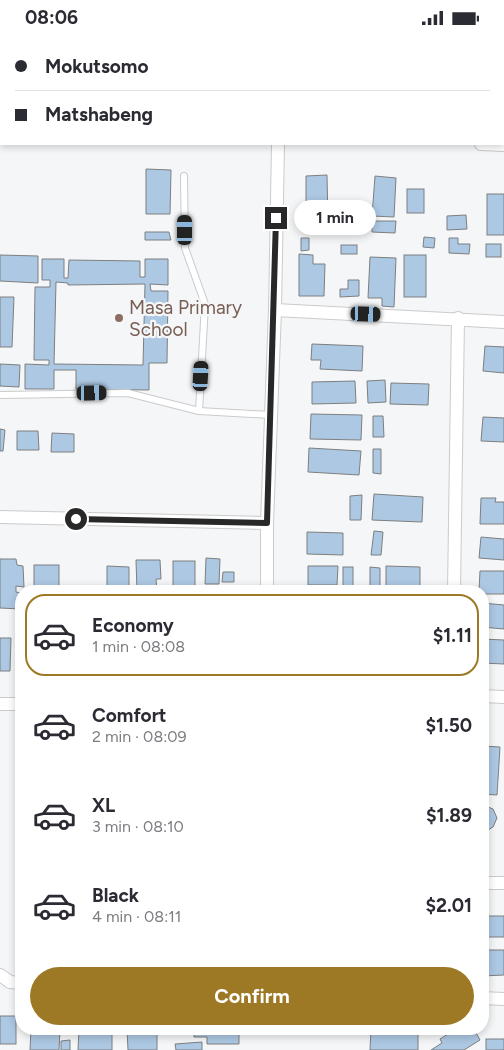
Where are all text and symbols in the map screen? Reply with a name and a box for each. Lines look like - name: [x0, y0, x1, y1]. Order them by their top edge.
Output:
- text: 08:06: [25, 6, 78, 29]
- text: Mokutsomo: [45, 55, 148, 78]
- text: Matshabeng: [45, 103, 153, 126]
- callout: 1 min: [294, 201, 376, 235]
- route end: [265, 207, 287, 229]
- text: 1 min: [316, 208, 354, 227]
- car: [177, 215, 192, 245]
- place label: Masa Primary School: [129, 296, 242, 341]
- car: [350, 306, 381, 322]
- marker: Masa Primary School: [113, 312, 125, 324]
- car: [192, 361, 209, 391]
- car: [76, 385, 107, 401]
- route start: [65, 508, 87, 530]
- icon: car: [32, 613, 77, 658]
- text: Economy: [92, 614, 174, 637]
- text: $1.11: [433, 624, 472, 647]
- text: 1 min · 08:08: [92, 637, 185, 656]
- icon: car: [32, 703, 77, 748]
- text: Comfort: [92, 704, 167, 727]
- text: $1.50: [425, 714, 472, 737]
- text: 2 min · 08:09: [92, 727, 187, 746]
- icon: car: [32, 793, 77, 838]
- text: XL: [92, 794, 115, 817]
- text: $1.89: [426, 804, 472, 827]
- text: 3 min · 08:10: [92, 817, 184, 836]
- icon: car: [32, 883, 77, 928]
- text: Black: [92, 884, 139, 907]
- text: $2.01: [425, 894, 472, 917]
- text: 4 min · 08:11: [92, 907, 181, 926]
- button: Confirm: [30, 967, 474, 1025]

